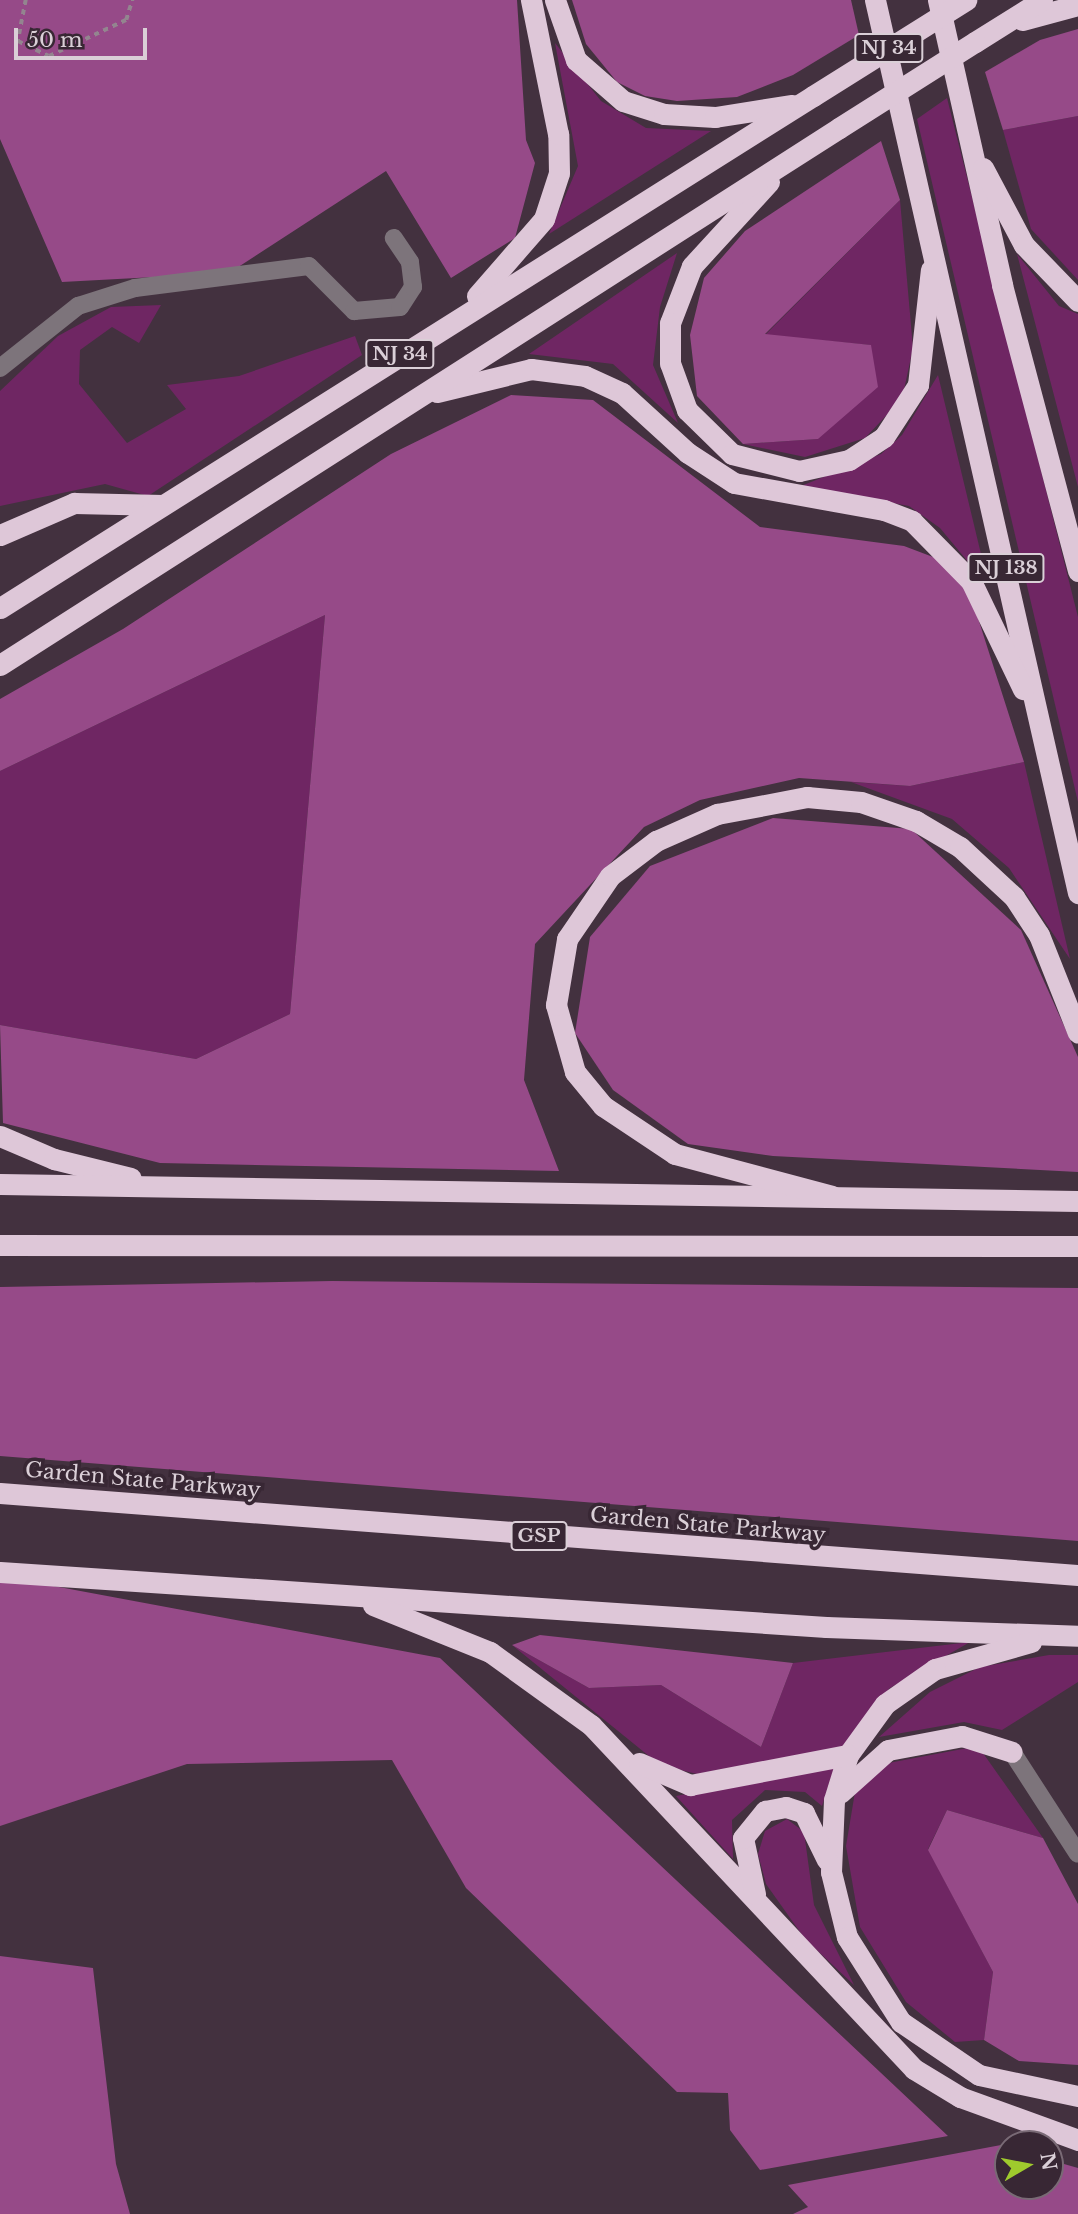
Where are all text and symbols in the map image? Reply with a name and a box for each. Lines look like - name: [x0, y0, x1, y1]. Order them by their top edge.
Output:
- scale bar: [18, 14, 150, 58]
- text: 50 m: [27, 27, 82, 53]
- road number: NJ 34: [854, 32, 924, 64]
- road number: NJ 34: [365, 338, 435, 370]
- road number: NJ 138: [966, 552, 1046, 583]
- street label: Garden State Parkway: [24, 1457, 262, 1503]
- street label: Garden State Parkway: [589, 1502, 827, 1548]
- road number: GSP: [509, 1520, 569, 1552]
- north arrow: [994, 2130, 1064, 2200]
- text: N: [1035, 2151, 1061, 2172]

